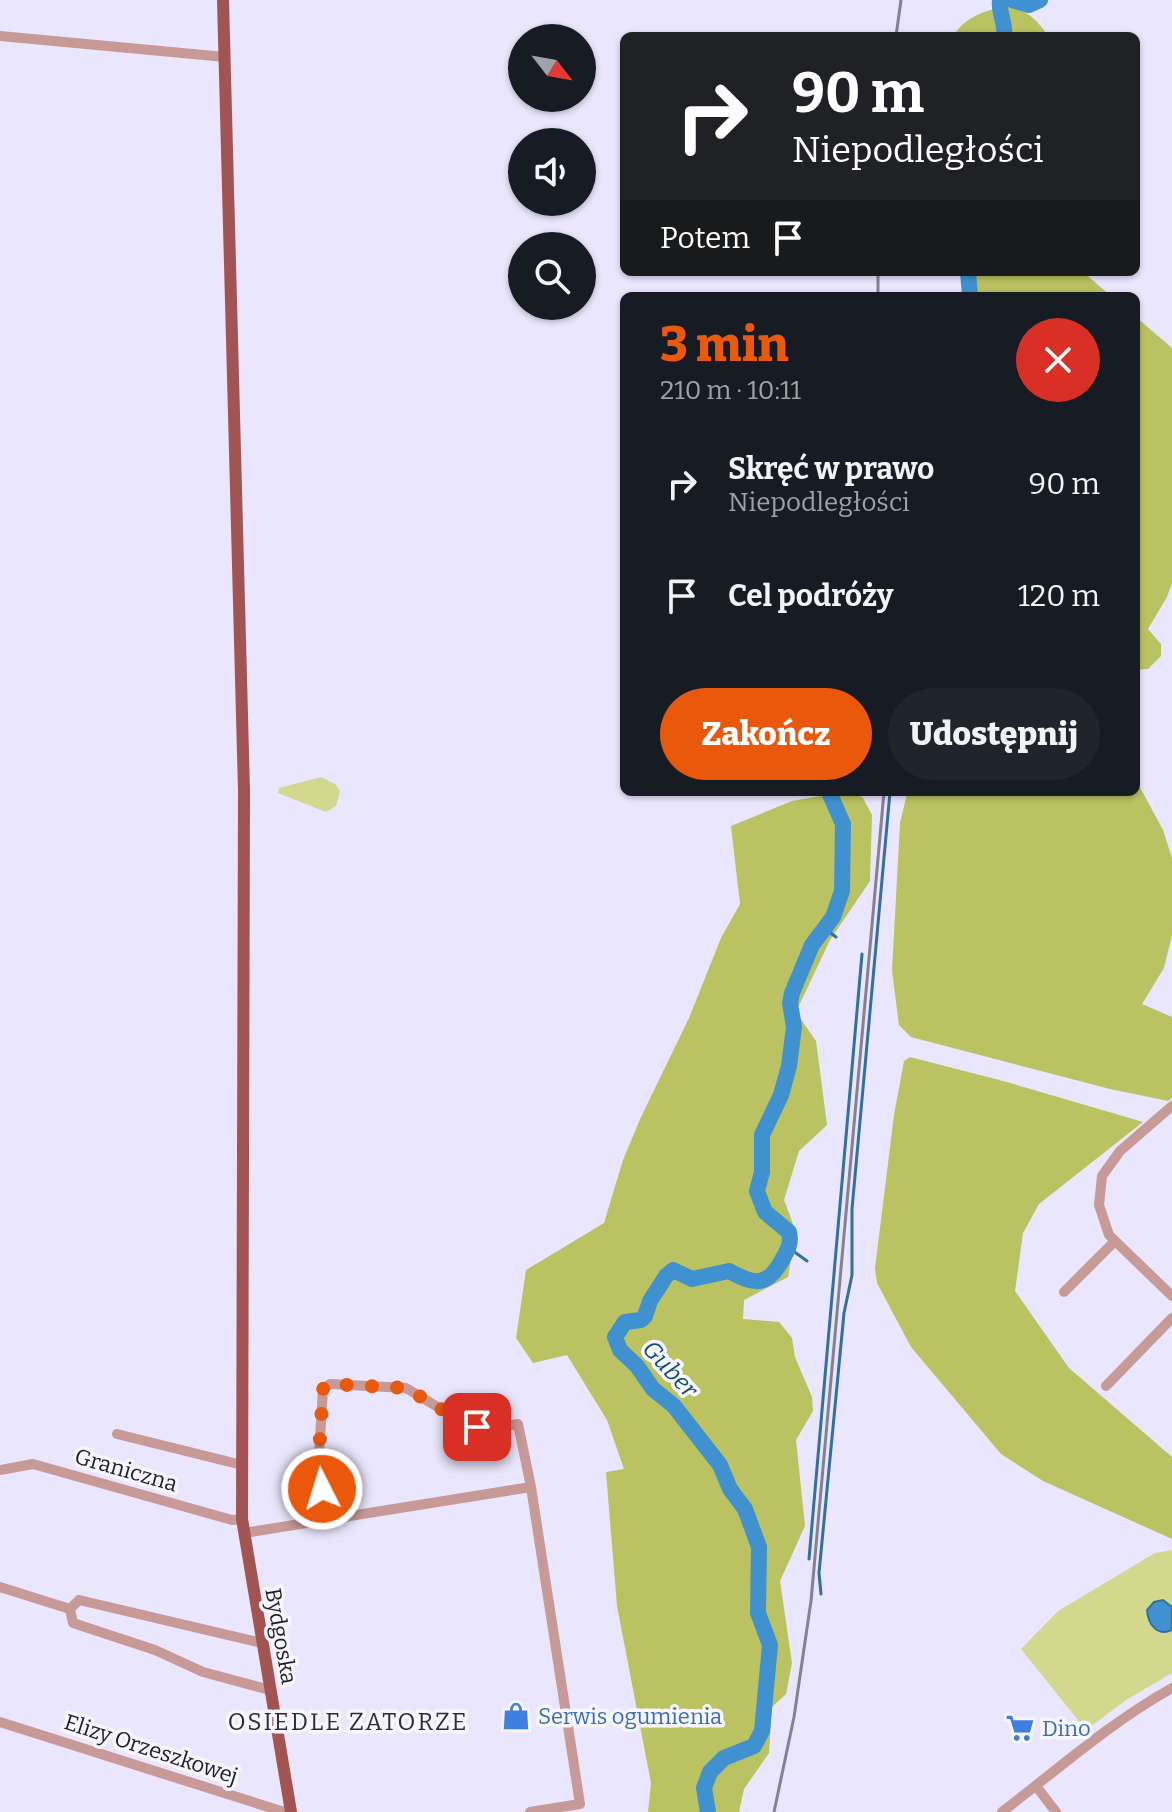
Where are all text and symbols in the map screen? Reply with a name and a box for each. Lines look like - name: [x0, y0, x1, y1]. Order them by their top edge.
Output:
- north arrow: [508, 24, 596, 112]
- map controls: [508, 24, 596, 320]
- text: 90 m: [792, 60, 924, 127]
- icon: right: [660, 64, 764, 168]
- button: sound: [508, 128, 596, 216]
- text: Niepodległości: [792, 128, 1044, 172]
- icon: arrive: [766, 216, 810, 260]
- text: Potem: [660, 220, 750, 256]
- button: search: [508, 232, 596, 320]
- text: 3 min: [660, 316, 789, 374]
- button: close: [1016, 318, 1100, 402]
- text: 210 m · 10:11: [660, 375, 801, 406]
- text: Skręć w prawo: [728, 451, 934, 487]
- icon: right: [660, 462, 704, 506]
- text: 90 m: [1029, 466, 1100, 502]
- text: Niepodległości: [728, 487, 910, 518]
- icon: arrive: [660, 574, 704, 618]
- text: Cel podróży: [728, 578, 893, 614]
- text: 120 m: [1018, 578, 1100, 614]
- button: Zakończ: [660, 688, 872, 780]
- button: Udostępnij: [888, 688, 1100, 780]
- water label: Guber: [637, 1335, 704, 1404]
- pin: [443, 1393, 511, 1461]
- icon: arrive: [455, 1405, 499, 1449]
- street label: Graniczna: [72, 1442, 180, 1498]
- position arrow: [280, 1447, 364, 1531]
- street label: Bydgoska: [259, 1586, 303, 1686]
- shop icon: Serwis ogumienia: [501, 1701, 531, 1731]
- place label: Serwis ogumienia: [538, 1703, 722, 1730]
- street label: Elizy Orzeszkowej: [61, 1708, 241, 1790]
- district label: OSIEDLE ZATORZE: [228, 1708, 468, 1736]
- supermarket icon: Dino: [1005, 1713, 1035, 1743]
- place label: Dino: [1042, 1715, 1091, 1742]

